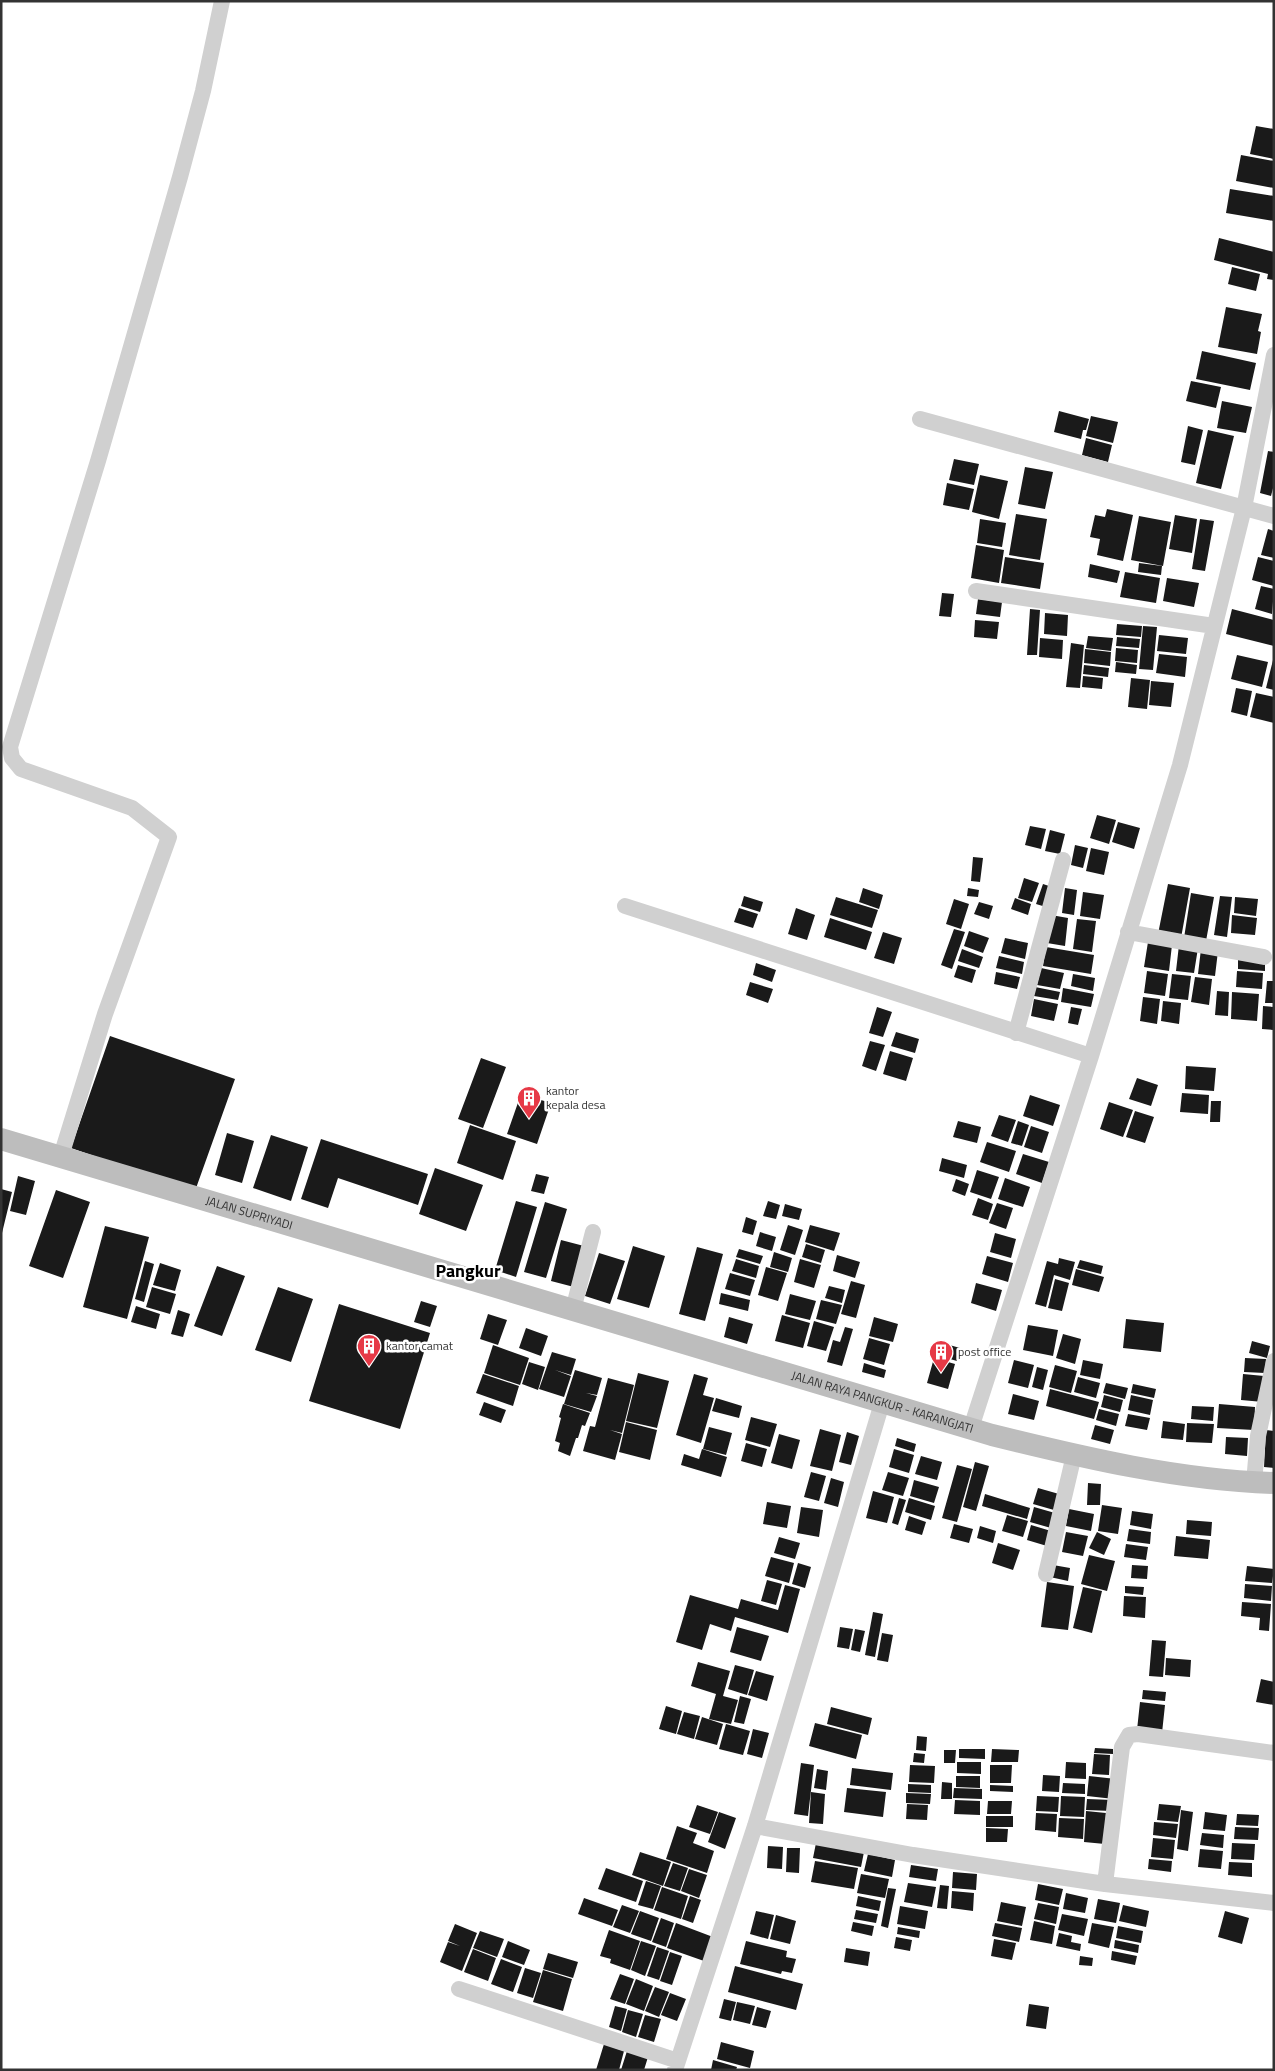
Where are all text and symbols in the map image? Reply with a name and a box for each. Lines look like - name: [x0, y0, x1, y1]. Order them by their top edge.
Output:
- place label: kantor kepala desa: [546, 1081, 605, 1114]
- building icon: kantor kepala desa: [516, 1085, 542, 1119]
- street label: JALAN SUPRIYADI: [204, 1191, 295, 1235]
- district label: Pangkur: [435, 1257, 501, 1284]
- building icon: kantor camat: [356, 1333, 382, 1367]
- place label: kantor camat: [386, 1336, 454, 1355]
- building icon: post office: [928, 1339, 954, 1373]
- place label: post office: [958, 1342, 1011, 1361]
- street label: JALAN RAYA PANGKUR - KARANGJATI: [789, 1366, 976, 1438]

